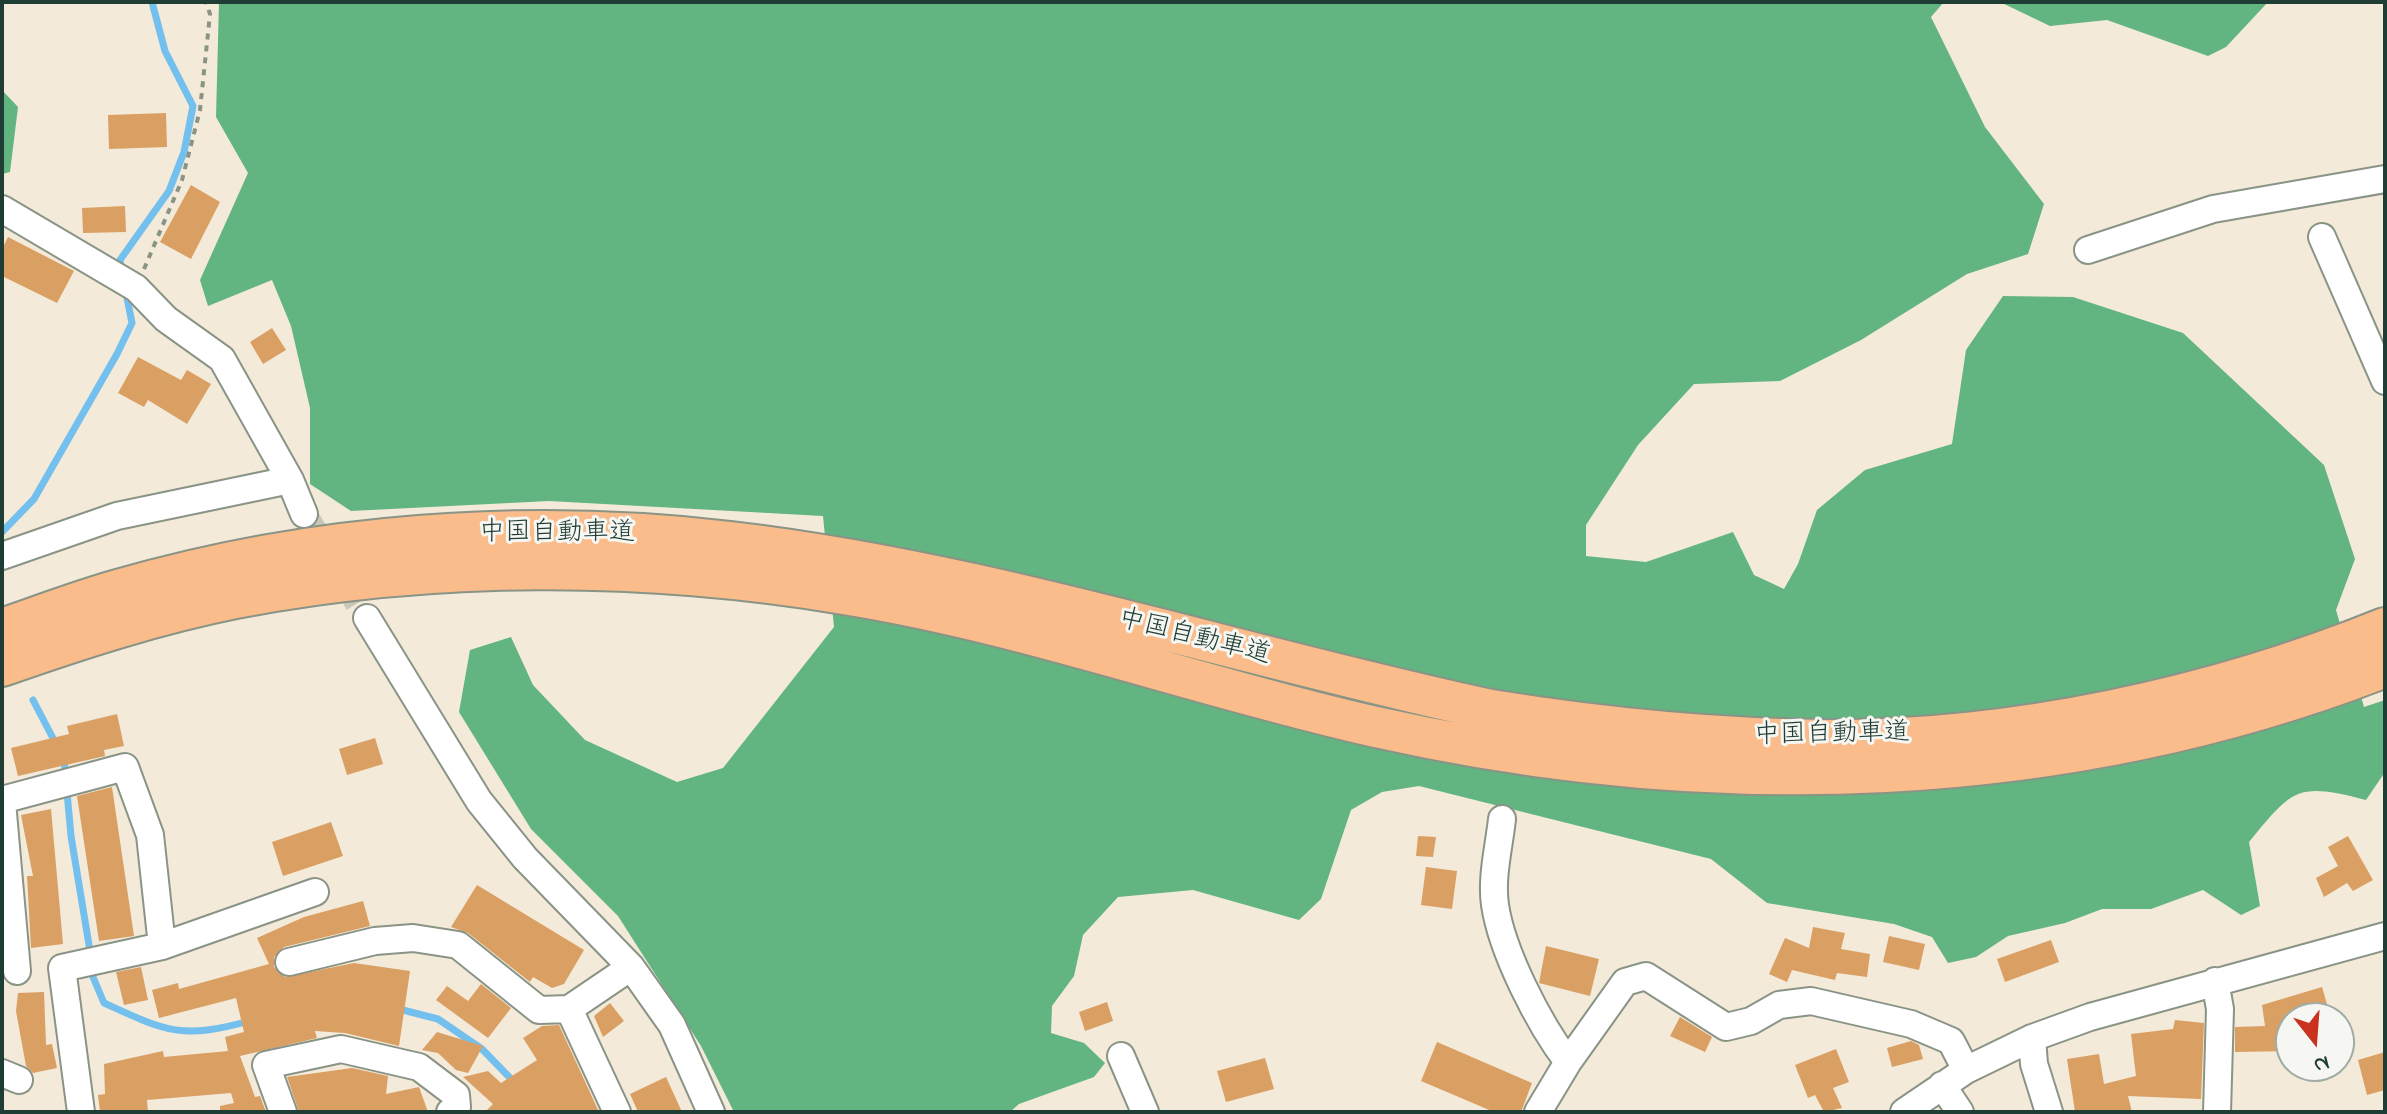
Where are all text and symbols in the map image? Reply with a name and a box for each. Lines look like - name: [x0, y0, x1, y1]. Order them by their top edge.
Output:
- street label: 中国自動車道: [479, 519, 635, 551]
- street label: 中国自動車道: [1115, 605, 1273, 673]
- street label: 中国自動車道: [1754, 719, 1910, 753]
- north arrow: [2275, 1002, 2355, 1082]
- text: N: [2310, 1046, 2333, 1081]

